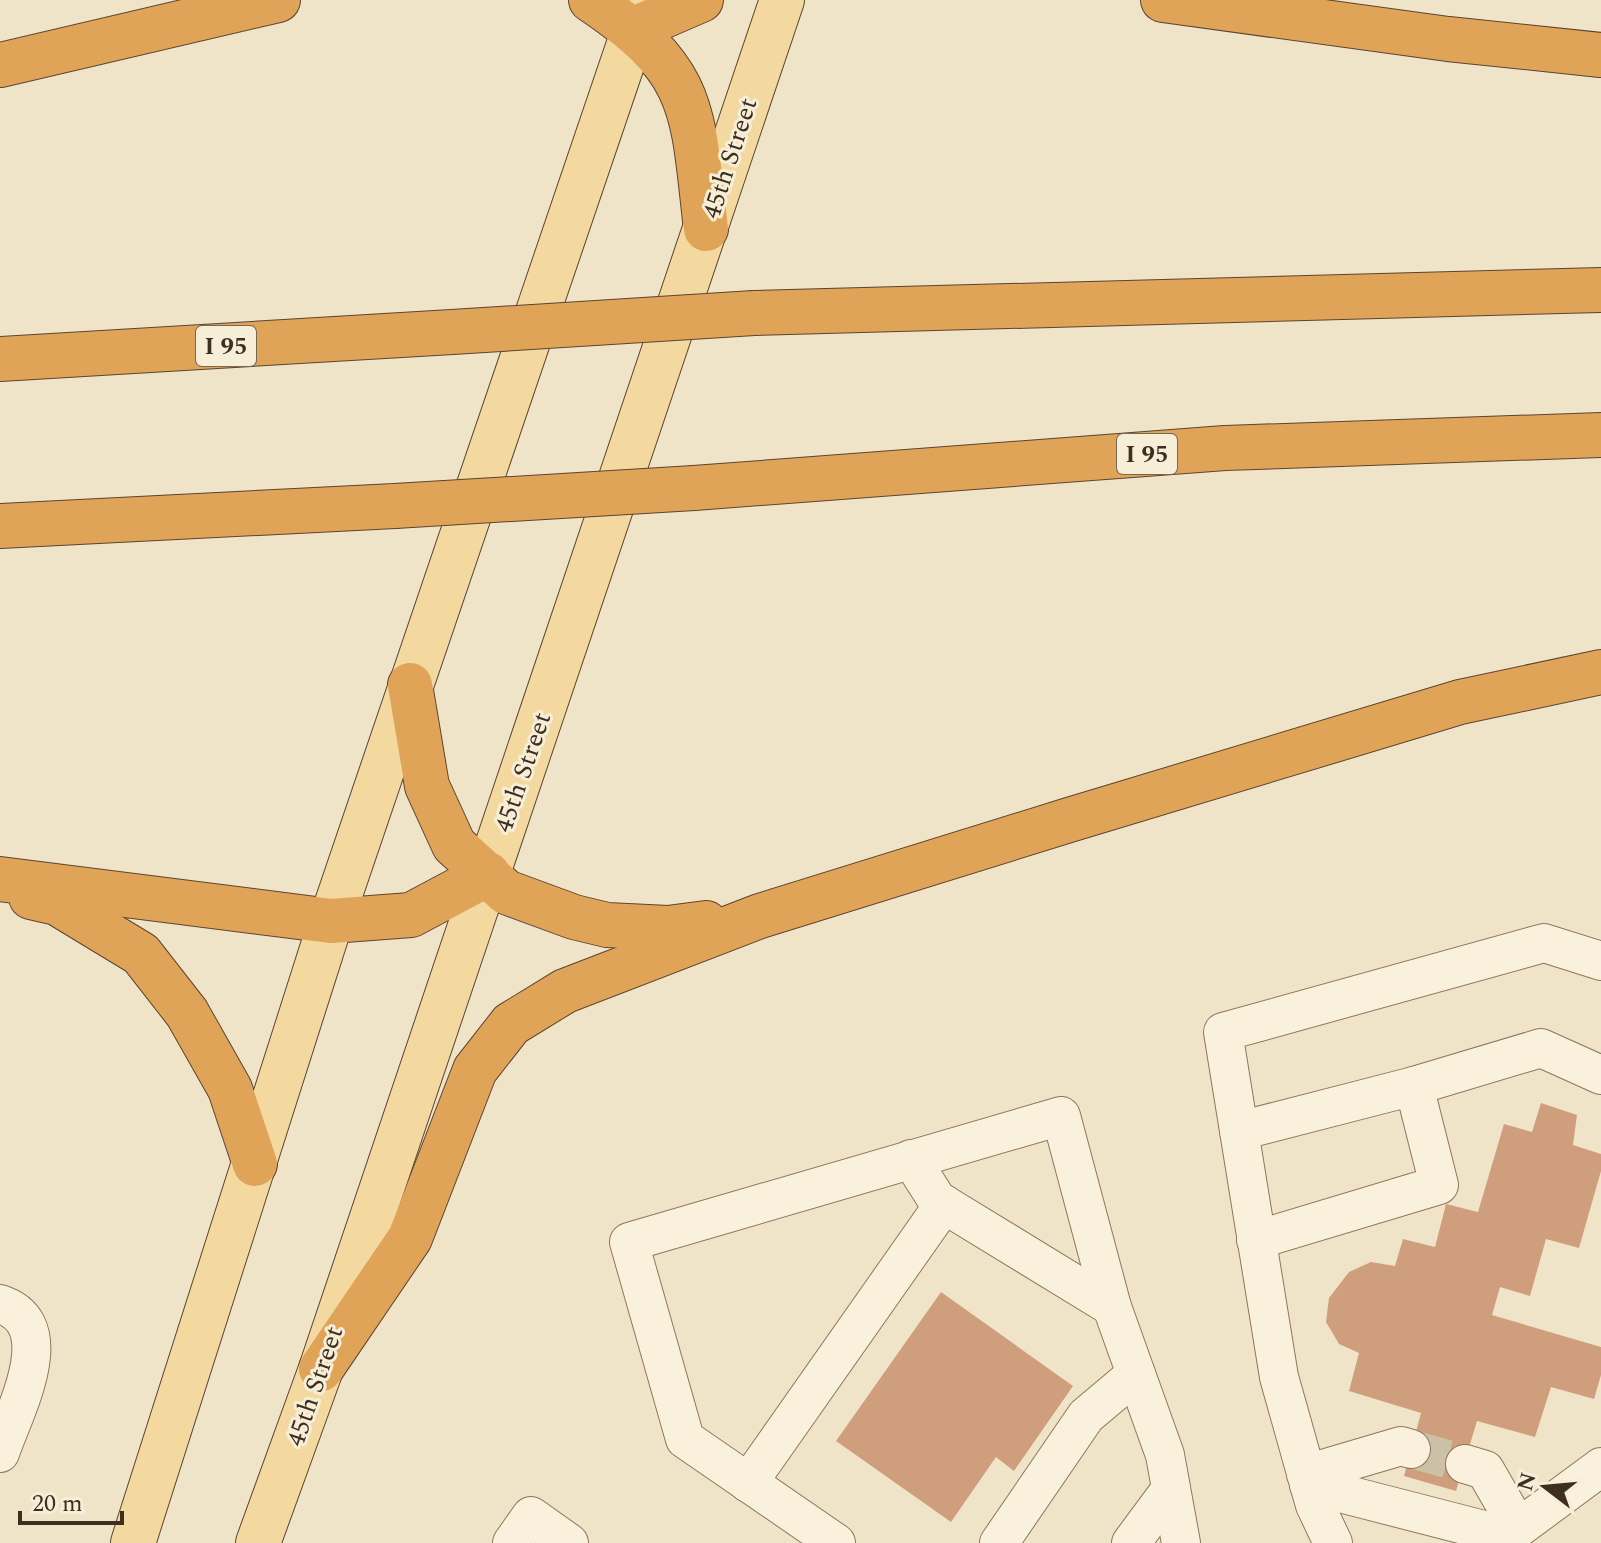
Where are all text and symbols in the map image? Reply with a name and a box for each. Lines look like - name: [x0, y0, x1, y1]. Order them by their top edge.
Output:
- street label: 45th Street: [692, 93, 768, 224]
- road number: I 95: [196, 326, 256, 366]
- road number: I 95: [1117, 434, 1177, 474]
- street label: 45th Street: [484, 707, 562, 838]
- street label: 45th Street: [276, 1321, 354, 1452]
- north arrow: [1505, 1447, 1585, 1527]
- text: N: [1509, 1469, 1546, 1495]
- scale bar: [20, 1475, 122, 1525]
- text: 20 m: [32, 1486, 83, 1522]

